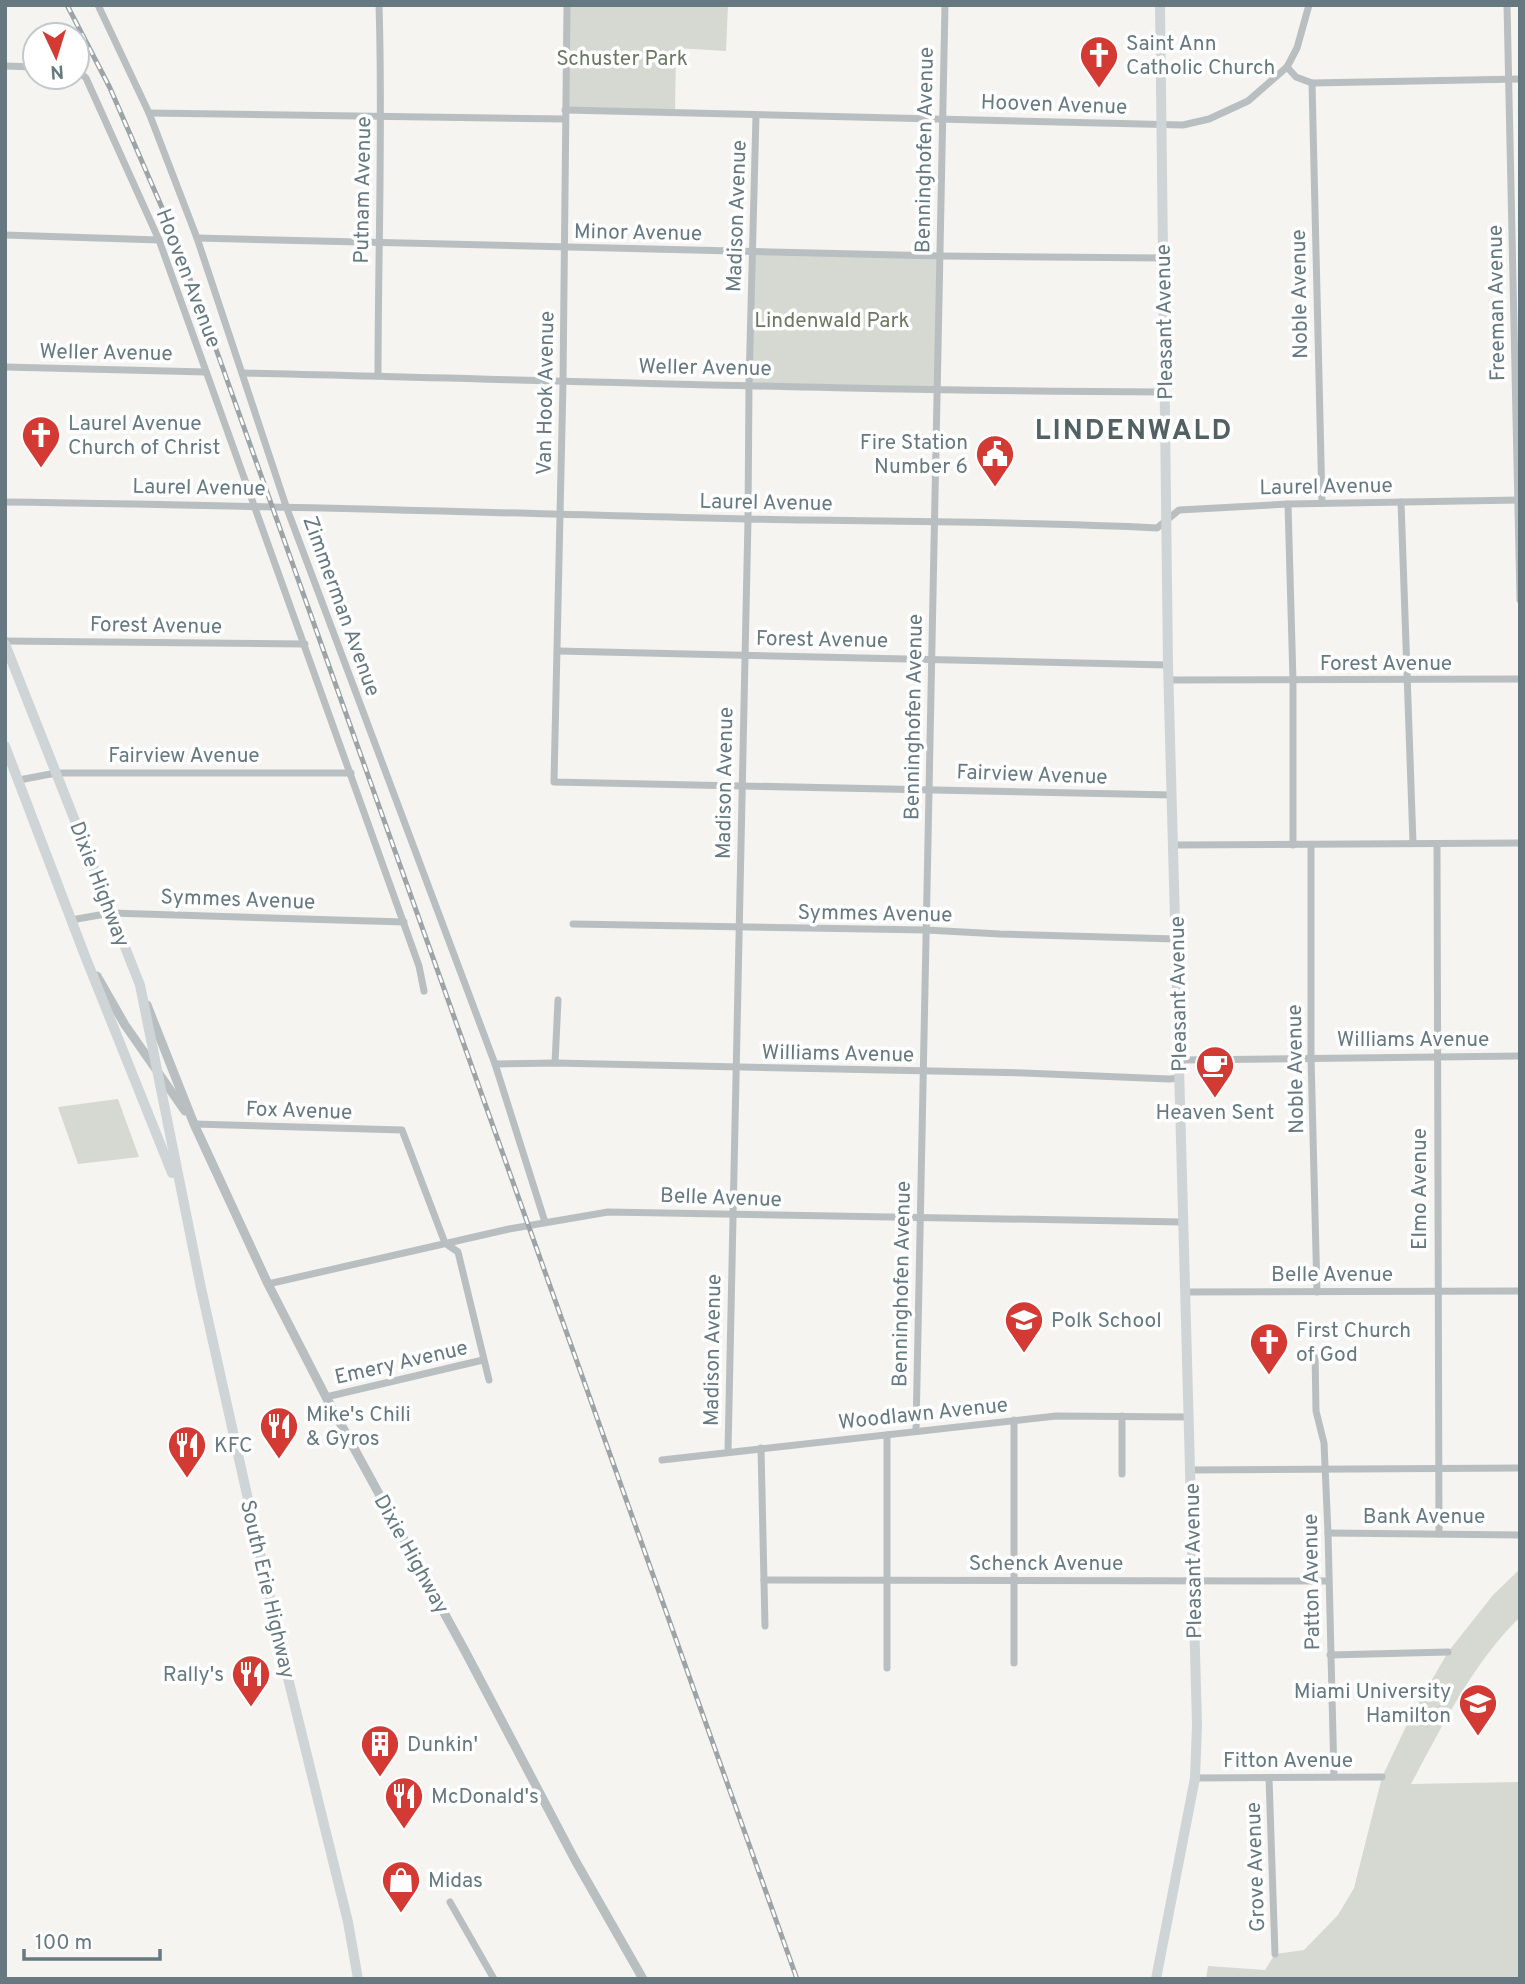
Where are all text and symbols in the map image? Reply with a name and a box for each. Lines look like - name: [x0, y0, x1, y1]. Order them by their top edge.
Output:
- north arrow: [21, 21, 91, 91]
- place label: Saint Ann Catholic Church: [1126, 31, 1275, 82]
- church icon: Saint Ann Catholic Church: [1078, 34, 1120, 89]
- park label: Schuster Park: [556, 46, 688, 73]
- street label: Benninghofen Avenue: [910, 47, 941, 253]
- text: N: [49, 59, 65, 83]
- street label: Hooven Avenue: [980, 89, 1128, 122]
- street label: Putnam Avenue: [349, 116, 378, 264]
- street label: Madison Avenue: [721, 140, 754, 293]
- street label: Hooven Avenue: [149, 205, 226, 352]
- street label: Minor Avenue: [574, 219, 702, 248]
- street label: Freeman Avenue: [1483, 225, 1512, 381]
- street label: Noble Avenue: [1286, 229, 1315, 359]
- street label: Pleasant Avenue: [1151, 244, 1180, 400]
- park label: Lindenwald Park: [754, 308, 910, 335]
- street label: Van Hook Avenue: [532, 311, 561, 475]
- street label: Weller Avenue: [39, 339, 173, 368]
- street label: Weller Avenue: [638, 354, 772, 383]
- place label: Laurel Avenue Church of Christ: [68, 411, 220, 462]
- church icon: Laurel Avenue Church of Christ: [20, 414, 62, 469]
- district label: LINDENWALD: [1035, 414, 1233, 450]
- place label: Fire Station Number 6: [860, 430, 968, 481]
- public building icon: Fire Station Number 6: [974, 433, 1016, 488]
- street label: Laurel Avenue: [1259, 473, 1393, 502]
- street label: Laurel Avenue: [132, 474, 266, 503]
- street label: Laurel Avenue: [699, 489, 833, 518]
- street label: Zimmerman Avenue: [295, 513, 386, 700]
- street label: Forest Avenue: [90, 612, 222, 641]
- street label: Benninghofen Avenue: [899, 614, 930, 820]
- street label: Forest Avenue: [756, 626, 888, 655]
- street label: Forest Avenue: [1320, 651, 1452, 678]
- street label: Madison Avenue: [711, 707, 740, 859]
- street label: Fairview Avenue: [108, 743, 260, 770]
- street label: Fairview Avenue: [956, 759, 1108, 792]
- street label: Dixie Highway: [62, 818, 135, 951]
- street label: Symmes Avenue: [160, 884, 316, 917]
- street label: Symmes Avenue: [797, 900, 953, 929]
- street label: Pleasant Avenue: [1165, 916, 1194, 1072]
- street label: Noble Avenue: [1282, 1004, 1311, 1134]
- street label: Williams Avenue: [1337, 1027, 1489, 1054]
- street label: Williams Avenue: [761, 1040, 914, 1069]
- cafe icon: Heaven Sent: [1194, 1044, 1236, 1099]
- street label: Fox Avenue: [245, 1096, 353, 1127]
- place label: Heaven Sent: [1155, 1100, 1275, 1127]
- street label: Elmo Avenue: [1407, 1128, 1434, 1250]
- street label: Benninghofen Avenue: [887, 1181, 918, 1387]
- street label: Belle Avenue: [660, 1183, 782, 1214]
- street label: Belle Avenue: [1271, 1262, 1393, 1289]
- street label: Madison Avenue: [699, 1274, 728, 1426]
- school or university icon: Polk School: [1003, 1299, 1045, 1354]
- place label: Polk School: [1051, 1308, 1162, 1335]
- place label: First Church of God: [1296, 1318, 1411, 1369]
- church icon: First Church of God: [1248, 1321, 1290, 1376]
- street label: Emery Avenue: [332, 1335, 471, 1392]
- street label: Woodlawn Avenue: [837, 1392, 1009, 1437]
- place label: Mike's Chili & Gyros: [306, 1402, 411, 1453]
- restaurant icon: Mike's Chili & Gyros: [258, 1405, 300, 1460]
- restaurant icon: KFC: [166, 1424, 208, 1479]
- place label: KFC: [214, 1433, 253, 1460]
- street label: Pleasant Avenue: [1180, 1483, 1209, 1639]
- street label: Dixie Highway: [367, 1490, 455, 1619]
- street label: South Erie Highway: [233, 1497, 300, 1681]
- street label: Bank Avenue: [1363, 1504, 1485, 1531]
- street label: Patton Avenue: [1298, 1513, 1327, 1651]
- street label: Schenck Avenue: [969, 1551, 1123, 1578]
- restaurant icon: Rally's: [230, 1653, 272, 1708]
- place label: Rally's: [163, 1662, 224, 1689]
- place label: Miami University Hamilton: [1294, 1679, 1451, 1730]
- school or university icon: Miami University Hamilton: [1457, 1682, 1499, 1737]
- building icon: Dunkin': [359, 1723, 401, 1778]
- place label: Dunkin': [407, 1732, 478, 1759]
- street label: Fitton Avenue: [1223, 1748, 1353, 1775]
- restaurant icon: McDonald's: [383, 1775, 425, 1830]
- place label: McDonald's: [431, 1784, 539, 1811]
- street label: Grove Avenue: [1241, 1802, 1272, 1932]
- shop icon: Midas: [380, 1859, 422, 1914]
- place label: Midas: [428, 1868, 483, 1895]
- scale bar: [24, 1918, 161, 1962]
- text: 100 m: [35, 1930, 92, 1957]

